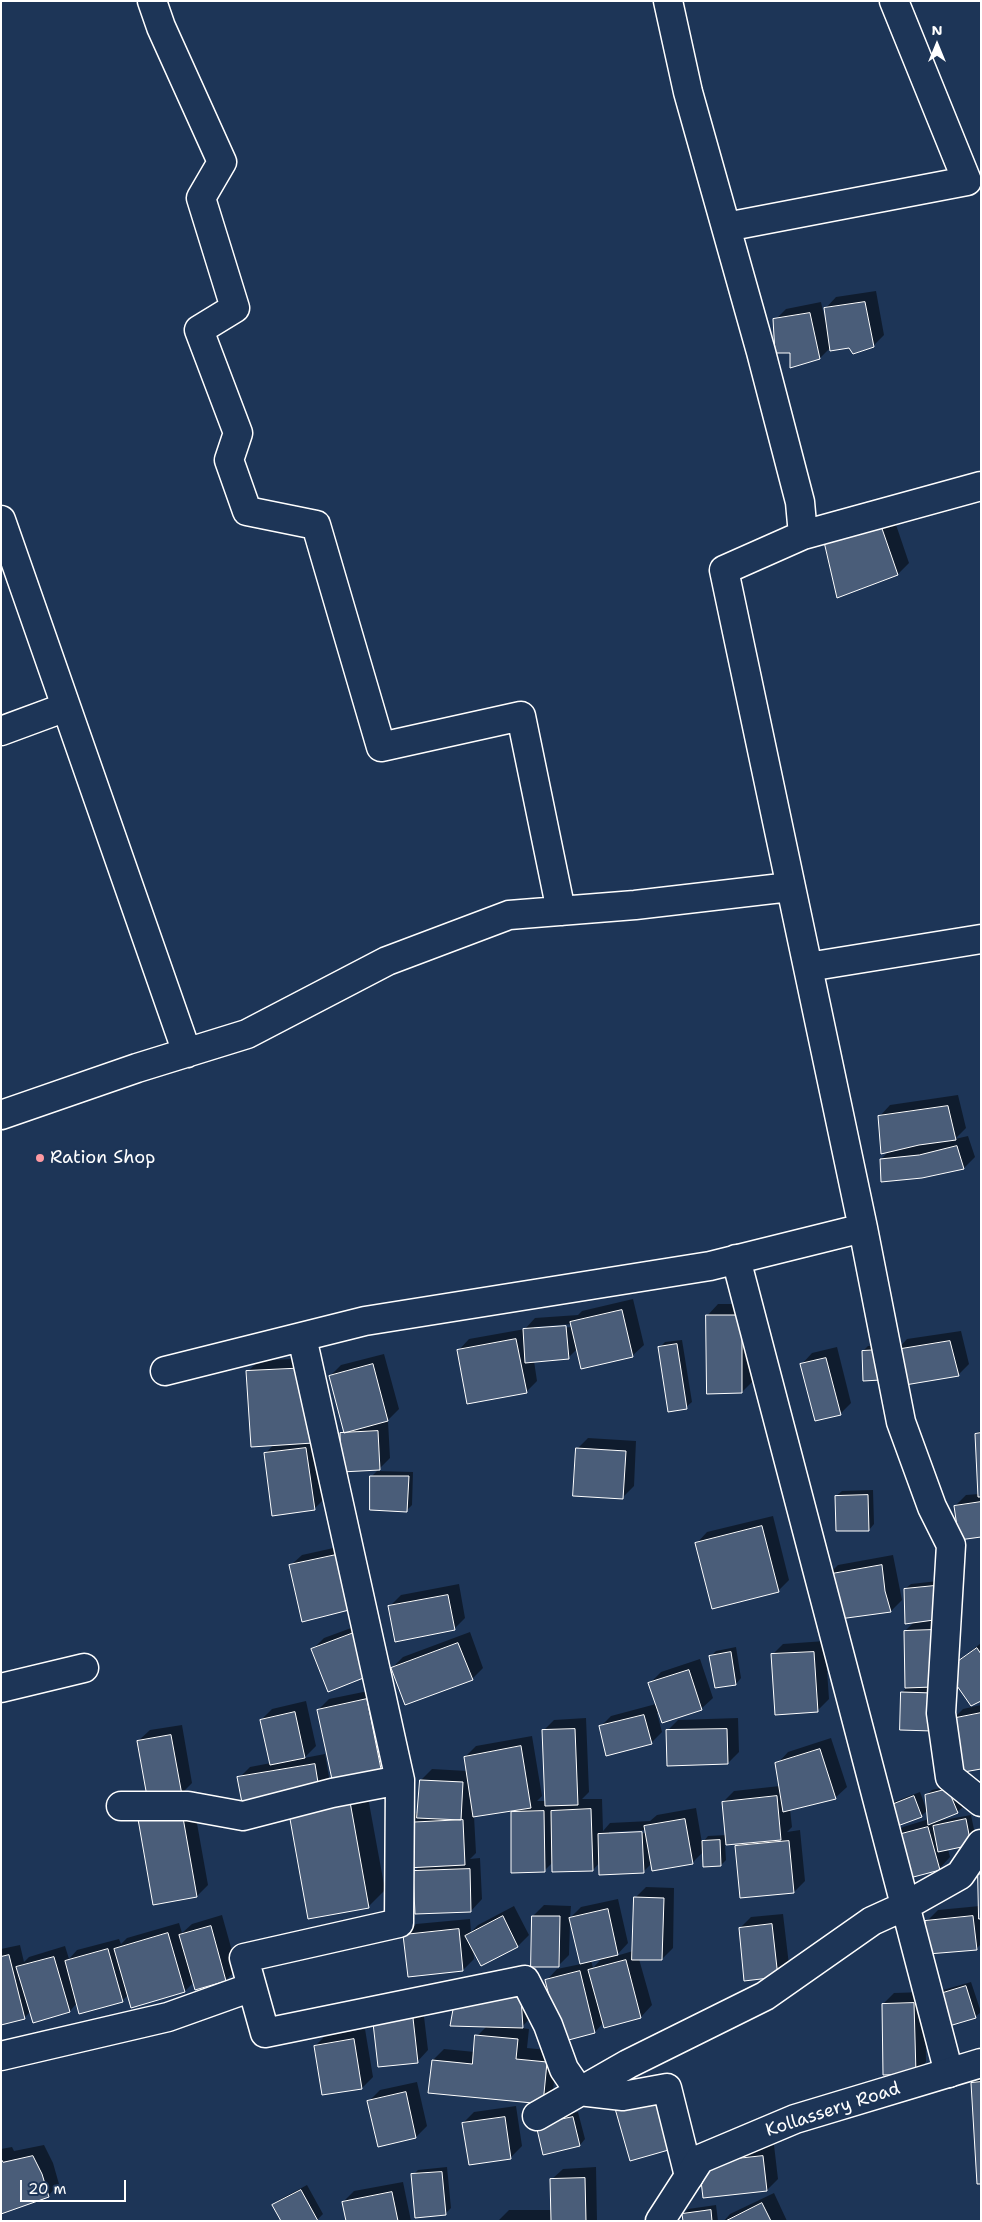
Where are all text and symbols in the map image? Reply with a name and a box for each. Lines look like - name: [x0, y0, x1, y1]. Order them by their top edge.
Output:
- north arrow: [912, 20, 962, 70]
- text: N: [931, 21, 943, 39]
- place label: Ration Shop: [50, 1147, 155, 1169]
- marker: Ration Shop: [34, 1152, 46, 1164]
- street label: Kollassery Road: [763, 2078, 903, 2142]
- scale bar: [22, 2170, 129, 2202]
- text: 20 m: [28, 2179, 67, 2199]

